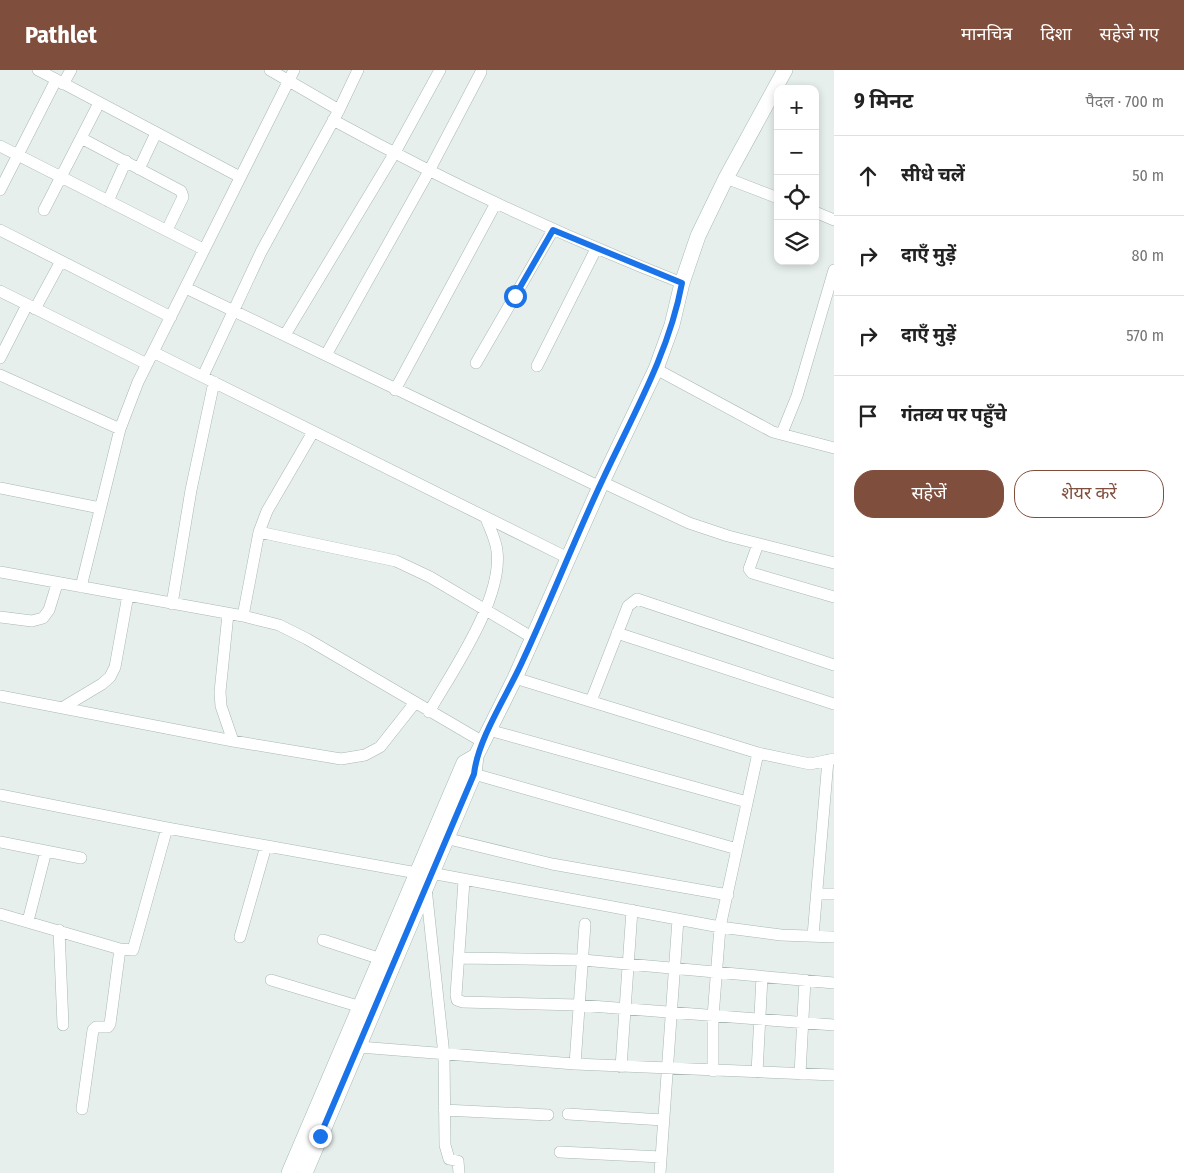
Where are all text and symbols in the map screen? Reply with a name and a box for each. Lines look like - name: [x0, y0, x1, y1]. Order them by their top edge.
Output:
- text: Pathlet: [25, 21, 97, 49]
- text: मानचित्र: [961, 23, 1012, 45]
- text: दिशा: [1040, 23, 1072, 45]
- text: सहेजे गए: [1100, 23, 1159, 45]
- map controls: [774, 85, 819, 265]
- button: +: [774, 85, 819, 130]
- text: 9 मिनट: [854, 88, 913, 114]
- text: पैदल · 700 m: [1086, 92, 1164, 111]
- button: −: [774, 130, 819, 175]
- icon: ahead: [854, 162, 882, 190]
- text: सीधे चलें: [901, 163, 965, 186]
- text: 50 m: [1132, 166, 1164, 185]
- button: locate: [774, 175, 819, 220]
- button: layers: [774, 220, 819, 265]
- icon: right: [854, 242, 882, 270]
- text: दाएँ मुड़ें: [901, 243, 956, 266]
- text: 80 m: [1132, 246, 1164, 265]
- route start: [504, 285, 527, 308]
- icon: right: [854, 322, 882, 350]
- text: दाएँ मुड़ें: [901, 323, 956, 346]
- text: 570 m: [1126, 326, 1164, 345]
- icon: arrive: [854, 402, 882, 430]
- text: गंतव्य पर पहुँचे: [901, 403, 1007, 426]
- button: सहेजें: [854, 470, 1004, 518]
- button: शेयर करें: [1014, 470, 1164, 518]
- route end: [309, 1125, 332, 1148]

